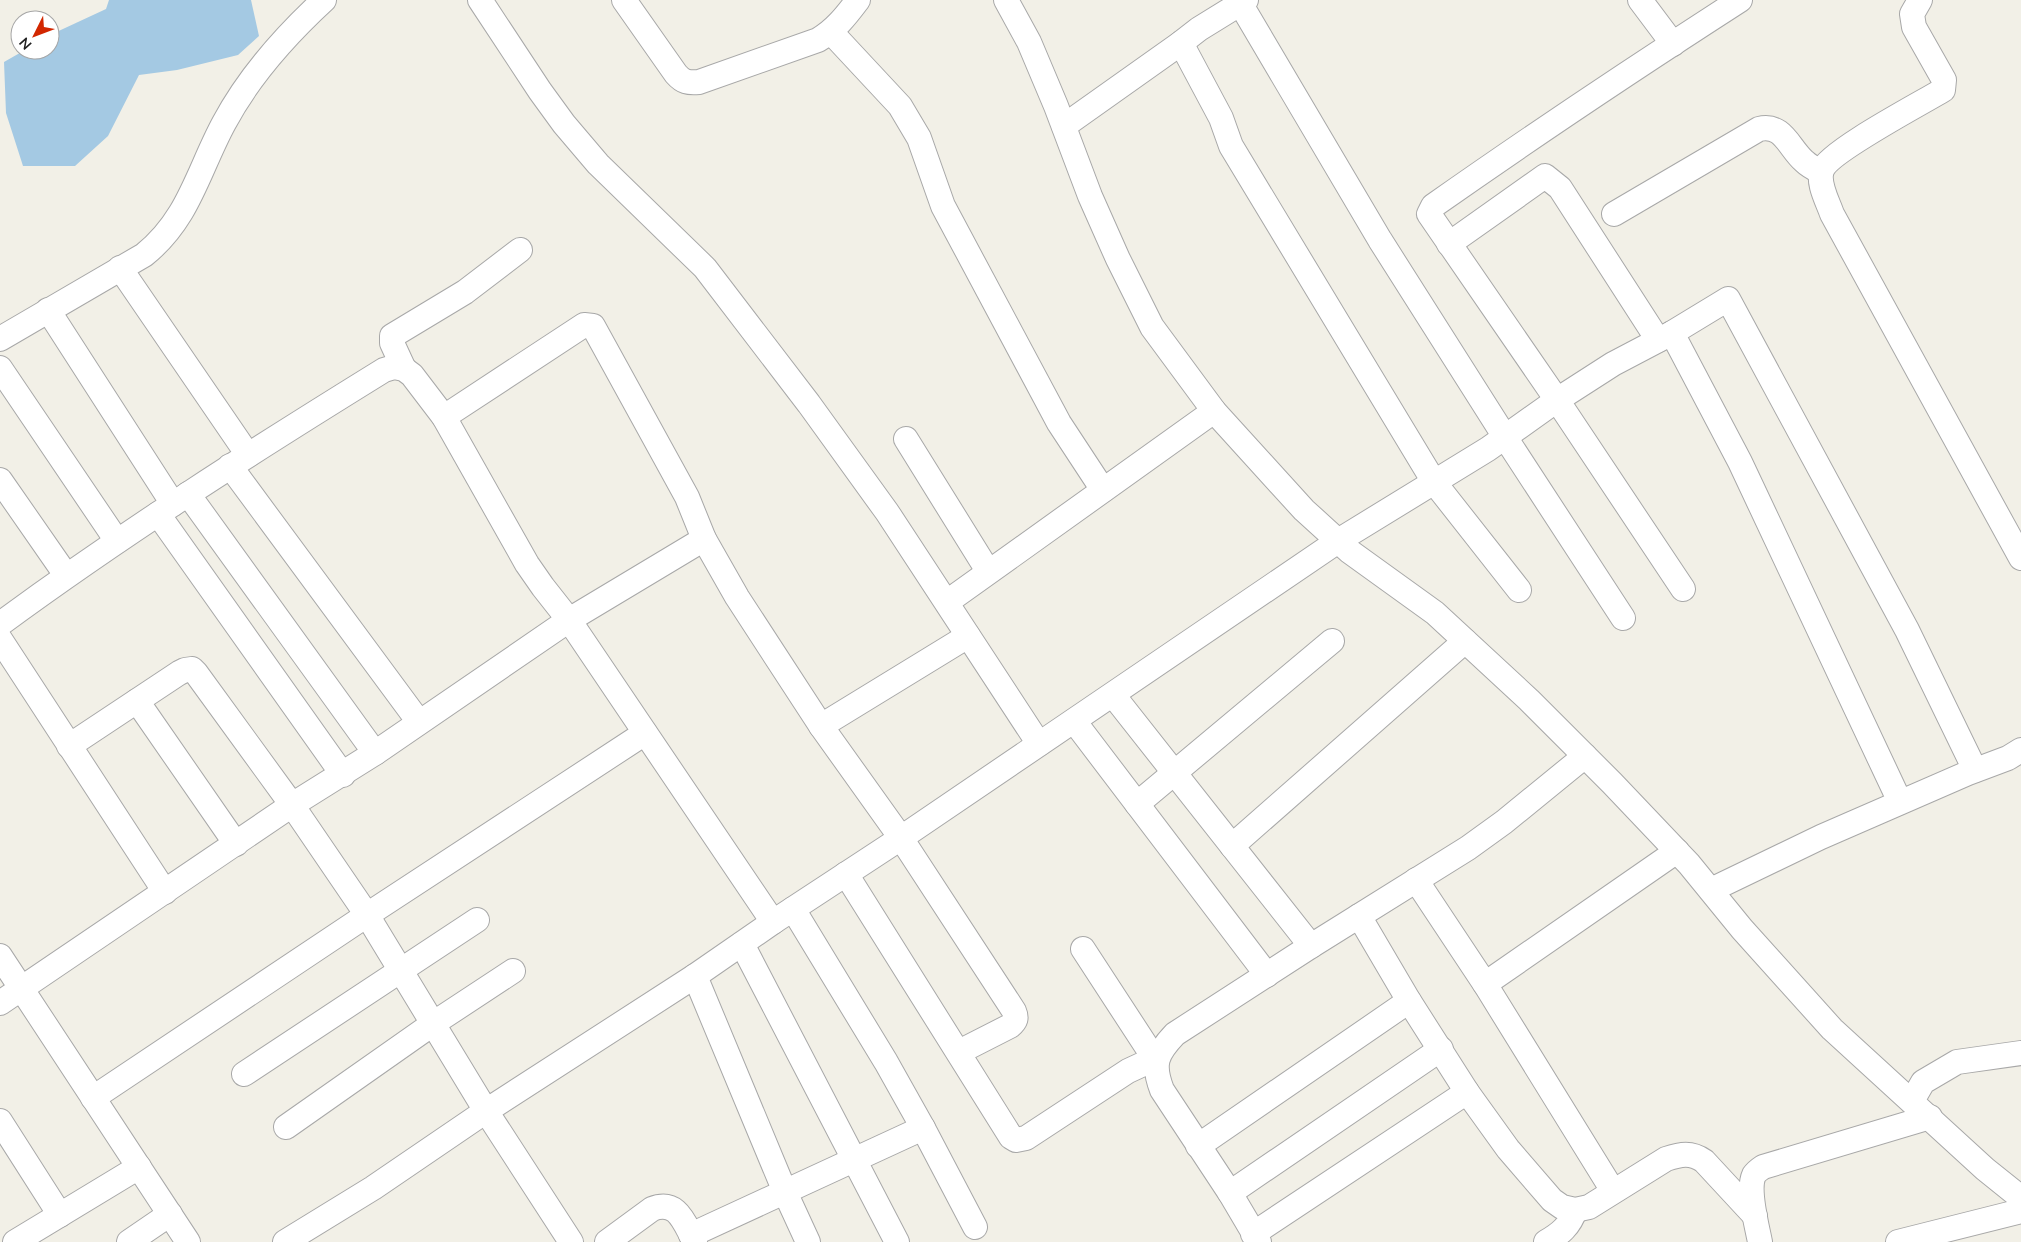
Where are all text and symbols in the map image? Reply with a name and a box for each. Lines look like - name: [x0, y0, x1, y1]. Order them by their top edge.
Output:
- north arrow: [10, 10, 60, 60]
- text: N: [15, 33, 36, 54]

